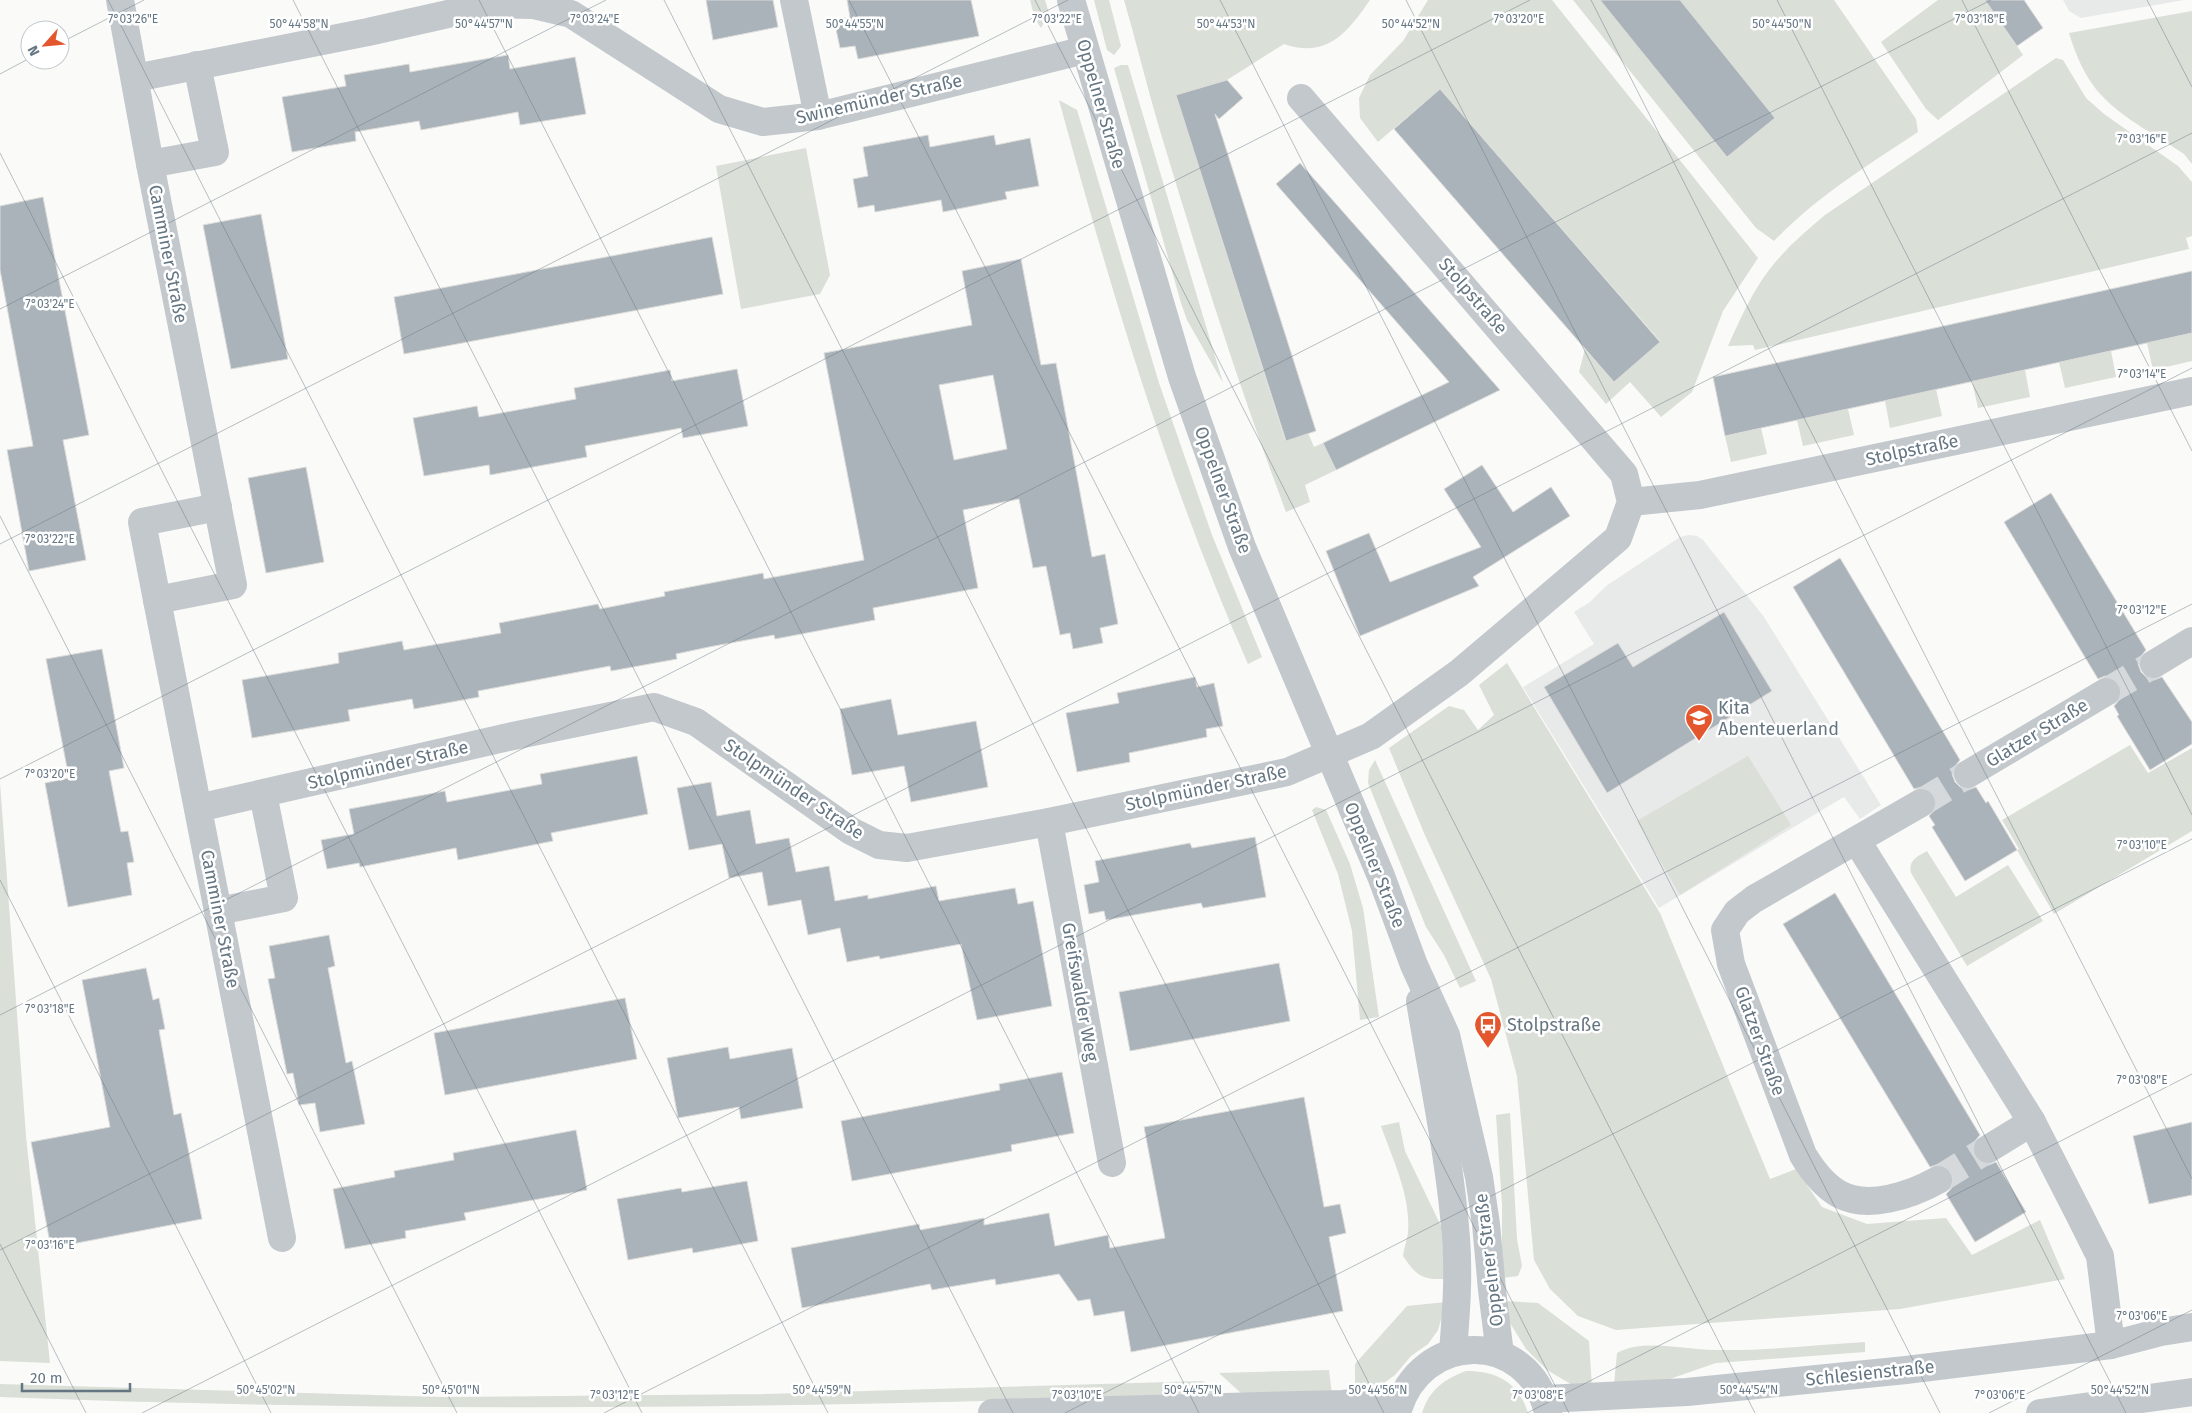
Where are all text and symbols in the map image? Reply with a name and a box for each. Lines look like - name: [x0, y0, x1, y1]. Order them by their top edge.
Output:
- text: 7°03'26"E: [108, 12, 158, 26]
- text: 7°03'24"E: [570, 12, 620, 26]
- text: 7°03'22"E: [1032, 12, 1082, 26]
- text: 7°03'20"E: [1494, 12, 1544, 26]
- text: 7°03'18"E: [1955, 12, 2005, 26]
- text: 50°44'58"N: [269, 17, 329, 31]
- text: 50°44'57"N: [455, 17, 513, 31]
- text: 50°44'55"N: [826, 17, 884, 31]
- text: 50°44'53"N: [1197, 17, 1255, 31]
- text: 50°44'52"N: [1382, 17, 1440, 31]
- text: 50°44'50"N: [1752, 17, 1812, 31]
- north arrow: [20, 20, 70, 70]
- street label: Oppelner Straße: [1072, 37, 1130, 171]
- text: N: [24, 43, 44, 59]
- street label: Swinemünder Straße: [794, 69, 964, 129]
- text: 7°03'16"E: [2117, 132, 2167, 146]
- street label: Camminer Straße: [144, 183, 192, 325]
- street label: Stolpstraße: [1434, 253, 1512, 339]
- text: 7°03'24"E: [25, 297, 75, 311]
- text: 7°03'14"E: [2117, 367, 2167, 381]
- street label: Oppelner Straße: [1190, 423, 1256, 557]
- street label: Stolpstraße: [1864, 429, 1960, 471]
- text: 7°03'22"E: [25, 532, 75, 546]
- text: 7°03'12"E: [2117, 603, 2167, 617]
- street label: Glatzer Straße: [1982, 694, 2092, 772]
- place label: Kita Abenteuerland: [1718, 697, 1839, 740]
- school or university icon: Kita Abenteuerland: [1684, 703, 1714, 742]
- street label: Stolpmünder Straße: [720, 734, 868, 844]
- street label: Stolpmünder Straße: [306, 736, 470, 794]
- street label: Stolpmünder Straße: [1123, 760, 1289, 816]
- text: 7°03'20"E: [25, 767, 75, 781]
- street label: Oppelner Straße: [1340, 799, 1410, 931]
- text: 7°03'10"E: [2117, 838, 2167, 852]
- street label: Camminer Straße: [196, 848, 244, 990]
- street label: Greifswalder Weg: [1057, 921, 1103, 1064]
- street label: Glatzer Straße: [1730, 983, 1790, 1099]
- text: 7°03'18"E: [25, 1002, 75, 1016]
- bus stop icon: Stolpstraße: [1473, 1010, 1503, 1049]
- place label: Stolpstraße: [1507, 1014, 1601, 1036]
- text: 7°03'08"E: [2116, 1073, 2168, 1087]
- street label: Oppelner Straße: [1470, 1192, 1508, 1328]
- text: 7°03'16"E: [25, 1238, 75, 1252]
- text: 7°03'06"E: [2117, 1309, 2167, 1323]
- street label: Schlesienstraße: [1805, 1355, 1935, 1391]
- scale bar: [22, 1360, 130, 1392]
- text: 20 m: [30, 1369, 63, 1387]
- text: 50°45'02"N: [237, 1383, 295, 1397]
- text: 50°45'01"N: [422, 1383, 480, 1397]
- text: 50°44'59"N: [793, 1383, 851, 1397]
- text: 50°44'57"N: [1164, 1383, 1222, 1397]
- text: 50°44'56"N: [1349, 1383, 1407, 1397]
- text: 50°44'54"N: [1720, 1383, 1778, 1397]
- text: 50°44'52"N: [2091, 1383, 2149, 1397]
- text: 7°03'12"E: [590, 1388, 640, 1402]
- text: 7°03'10"E: [1052, 1388, 1102, 1402]
- text: 7°03'08"E: [1512, 1388, 1564, 1402]
- text: 7°03'06"E: [1975, 1388, 2025, 1402]

